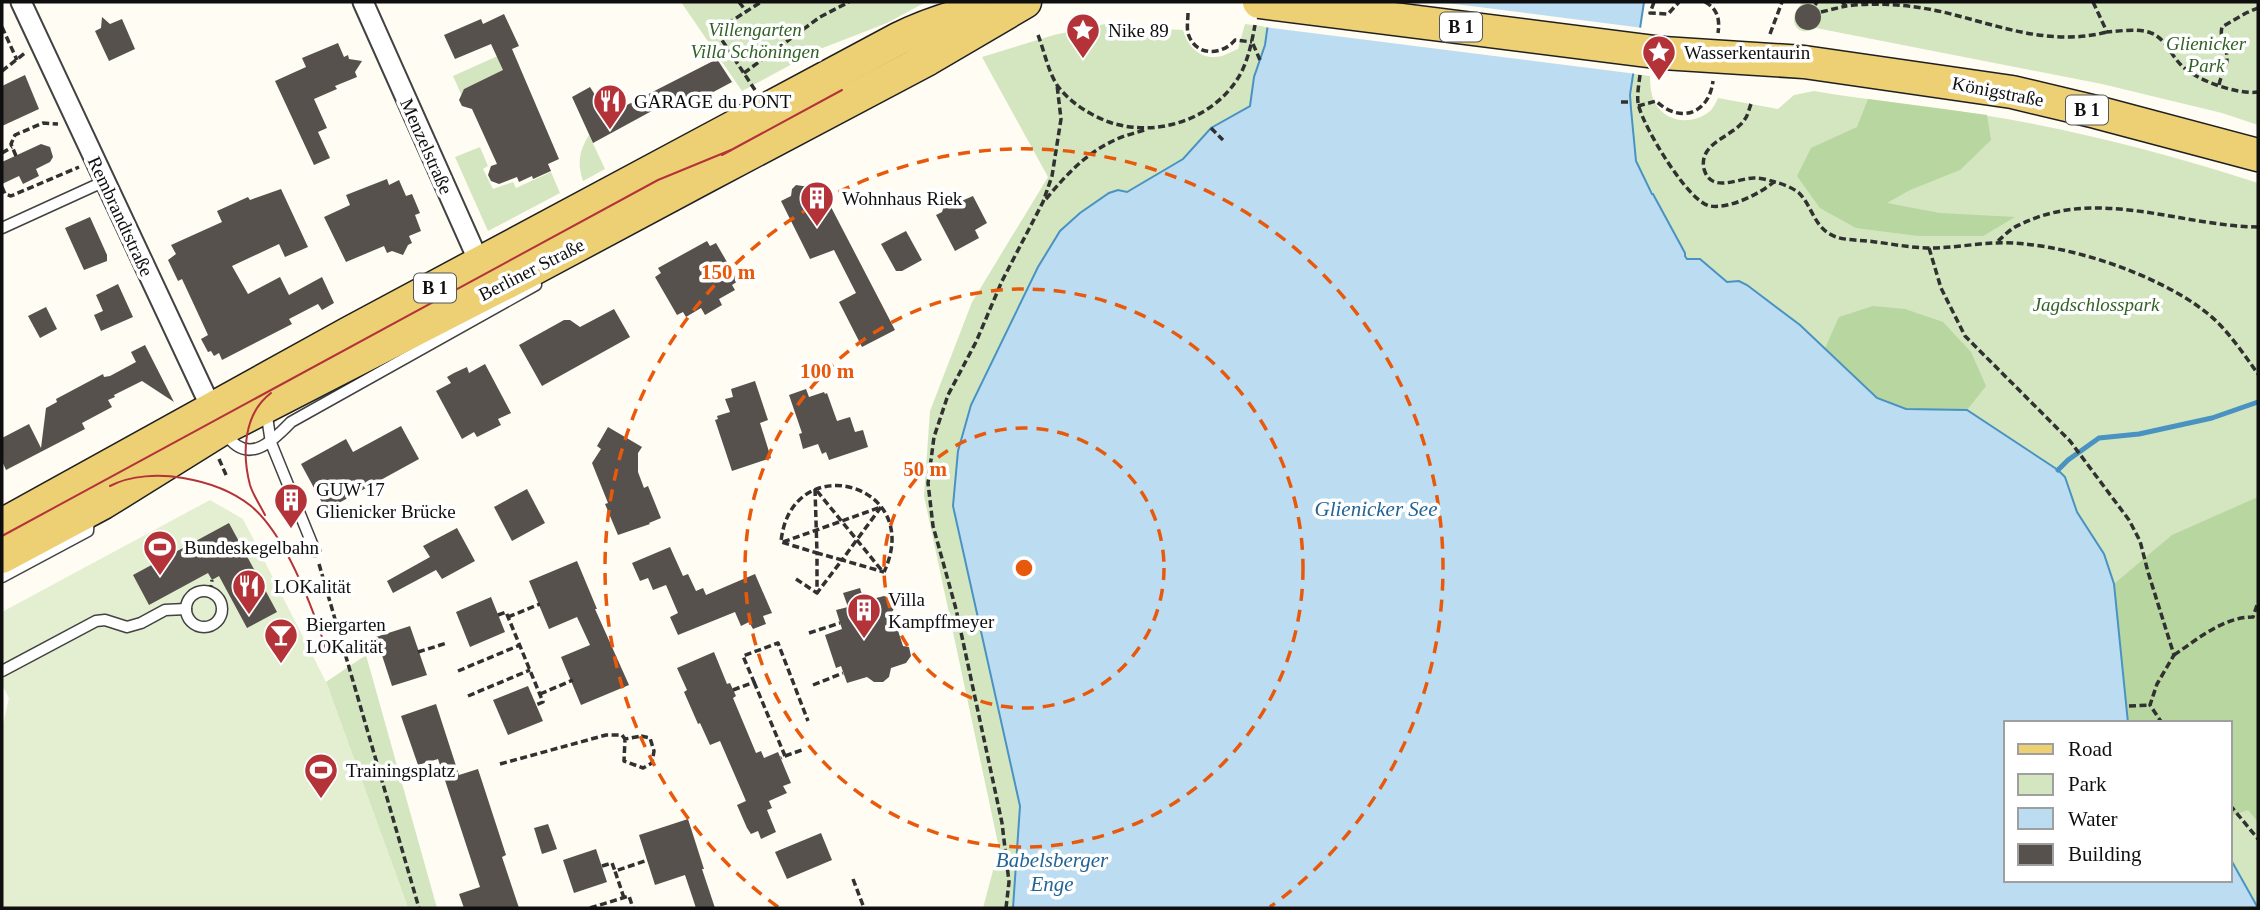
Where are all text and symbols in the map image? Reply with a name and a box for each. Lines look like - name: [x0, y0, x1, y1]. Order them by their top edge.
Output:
- place icon: Nike 89: [1064, 11, 1102, 60]
- road number: B 1: [1440, 12, 1482, 42]
- park label: Villengarten Villa Schöningen: [691, 19, 819, 62]
- place label: Nike 89: [1108, 20, 1169, 41]
- place icon: Wasserkentaurin: [1640, 33, 1678, 82]
- park label: Glienicker Park: [2166, 33, 2247, 76]
- place label: Wasserkentaurin: [1684, 42, 1811, 63]
- street label: Königstraße: [1950, 72, 2045, 111]
- restaurant icon: GARAGE du PONT: [591, 82, 629, 131]
- place label: GARAGE du PONT: [634, 91, 792, 112]
- street label: Menzelstraße: [396, 95, 457, 197]
- road number: B 1: [2066, 96, 2108, 124]
- street label: Rembrandtstraße: [84, 153, 157, 279]
- building icon: Wohnhaus Riek: [798, 179, 836, 228]
- place label: Wohnhaus Riek: [842, 188, 963, 209]
- street label: Berliner Straße: [475, 234, 587, 305]
- text: 150 m: [701, 260, 756, 284]
- road number: B 1: [414, 274, 456, 302]
- park label: Jagdschlosspark: [2033, 294, 2160, 315]
- text: 100 m: [800, 359, 855, 383]
- text: 50 m: [903, 457, 947, 481]
- place label: GUW 17 Glienicker Brücke: [316, 479, 456, 522]
- building icon: GUW 17 Glienicker Brücke: [272, 481, 310, 530]
- water label: Glienicker See: [1314, 497, 1438, 521]
- sports icon: Bundeskegelbahn: [141, 528, 179, 577]
- place label: Bundeskegelbahn: [184, 537, 320, 558]
- centre of rings: [1012, 556, 1036, 580]
- restaurant icon: LOKalität: [230, 567, 268, 616]
- place label: LOKalität: [274, 576, 352, 597]
- place label: Villa Kampffmeyer: [888, 589, 995, 632]
- building icon: Villa Kampffmeyer: [845, 591, 883, 640]
- place label: Biergarten LOKalität: [306, 614, 386, 657]
- bar icon: Biergarten LOKalität: [262, 616, 300, 665]
- legend: [2004, 721, 2232, 882]
- text: Road: [2068, 737, 2113, 761]
- sports icon: Trainingsplatz: [302, 751, 340, 800]
- place label: Trainingsplatz: [346, 760, 455, 781]
- text: Park: [2068, 772, 2107, 796]
- text: Water: [2068, 807, 2118, 831]
- text: Building: [2068, 842, 2142, 866]
- water label: Babelsberger Enge: [996, 848, 1109, 896]

